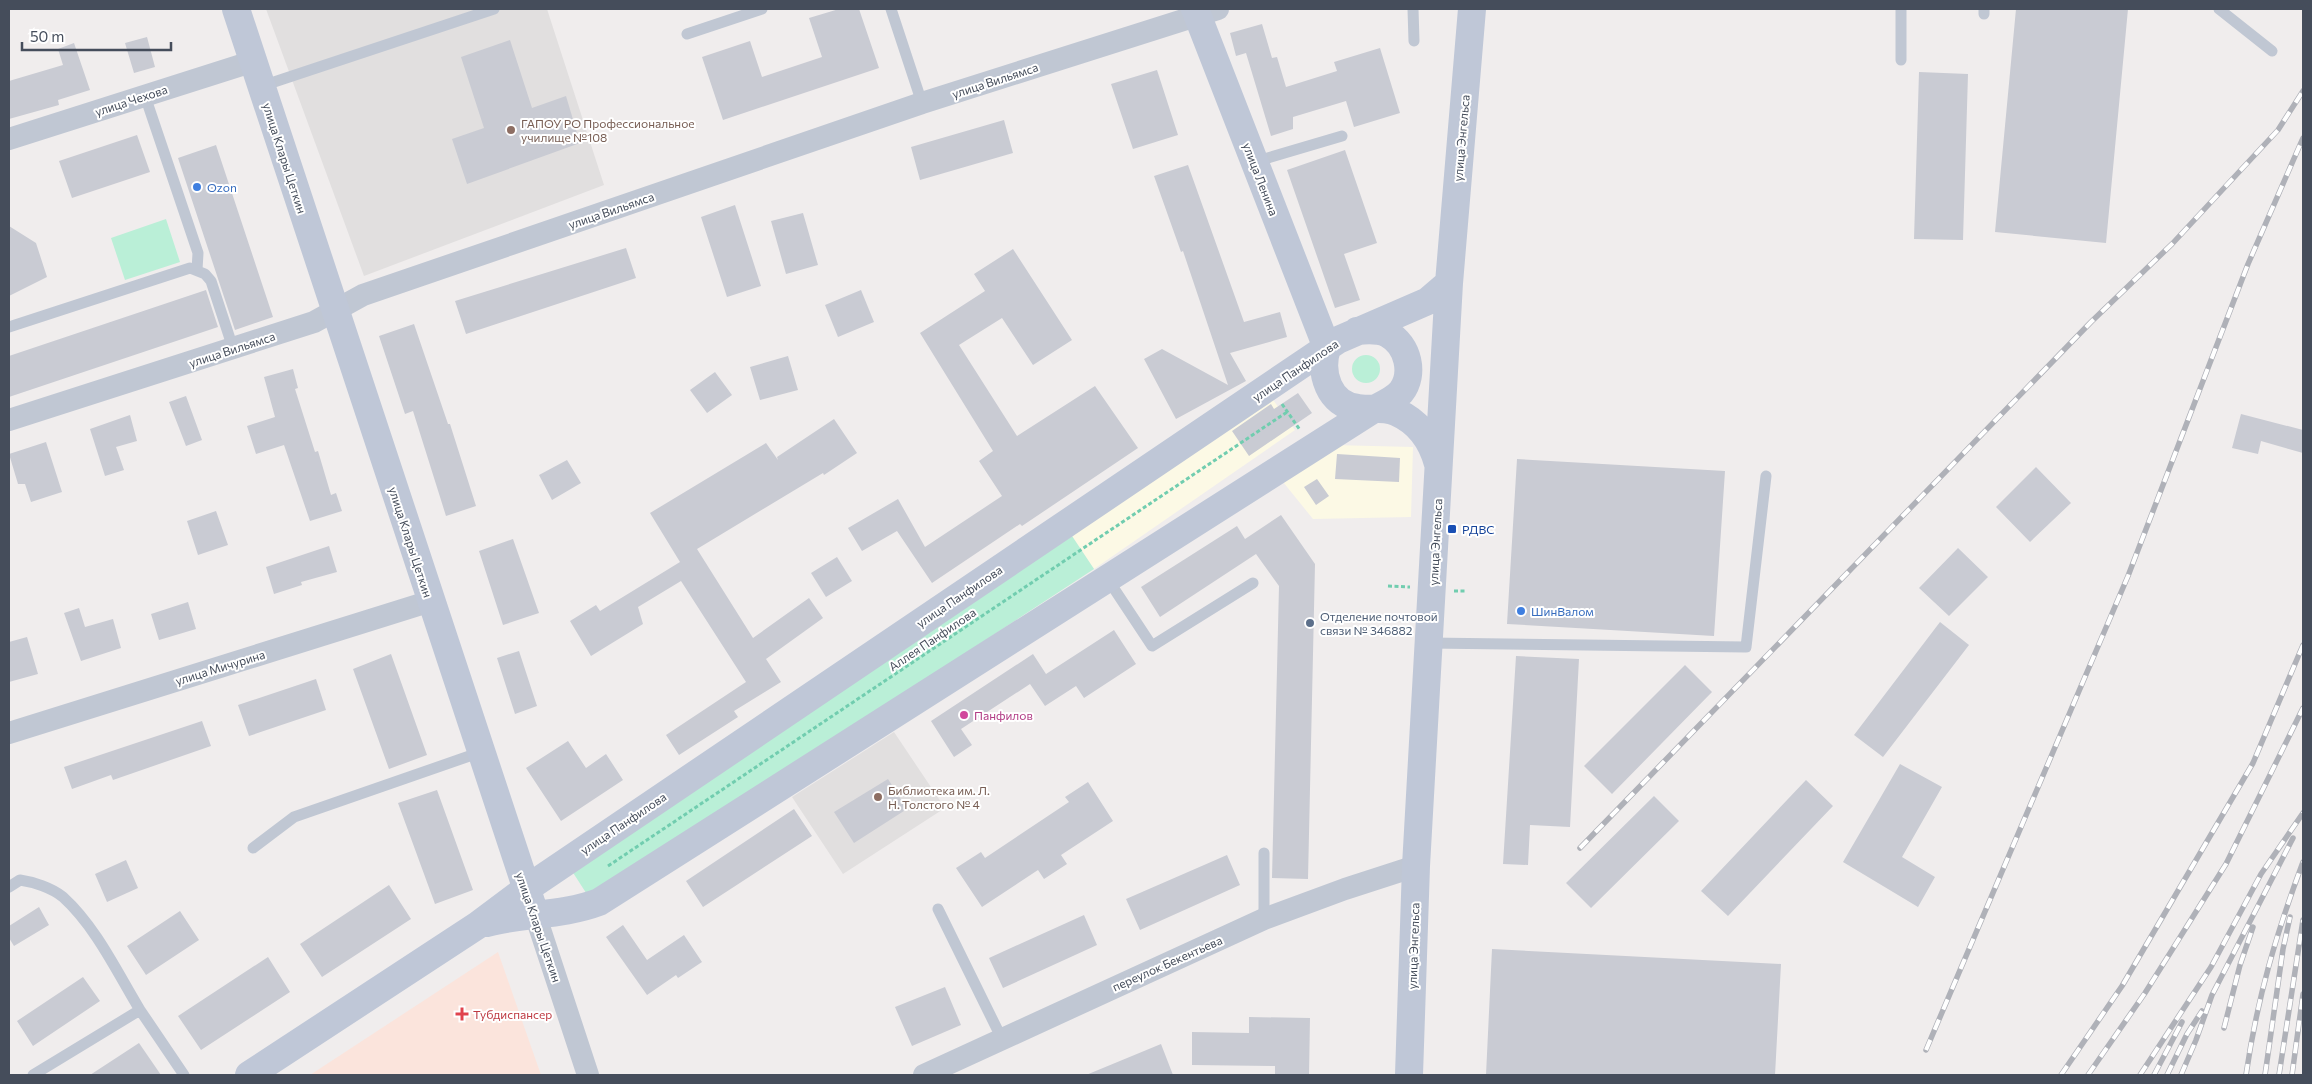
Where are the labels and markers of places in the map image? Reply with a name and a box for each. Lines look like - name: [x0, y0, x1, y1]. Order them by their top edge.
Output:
- place label: ГАПОУ РО Профессиональное училище №108: [521, 116, 695, 144]
- marker: ГАПОУ РО Профессиональное училище №108: [505, 124, 517, 136]
- place label: Ozon: [207, 180, 237, 194]
- marker: Ozon: [191, 181, 203, 193]
- place label: РДВС: [1462, 522, 1494, 536]
- marker: РДВС: [1446, 523, 1458, 535]
- place label: ШинВалом: [1531, 604, 1594, 618]
- marker: ШинВалом: [1515, 605, 1527, 617]
- place label: Отделение почтовой связи № 346882: [1320, 609, 1438, 637]
- marker: Отделение почтовой связи № 346882: [1304, 617, 1316, 629]
- place label: Панфилов: [974, 708, 1033, 722]
- marker: Панфилов: [958, 709, 970, 721]
- place label: Библиотека им. Л. Н. Толстого № 4: [888, 783, 990, 811]
- marker: Библиотека им. Л. Н. Толстого № 4: [872, 791, 884, 803]
- marker: Тубдиспансер: [455, 1007, 469, 1021]
- place label: Тубдиспансер: [473, 1007, 552, 1021]

